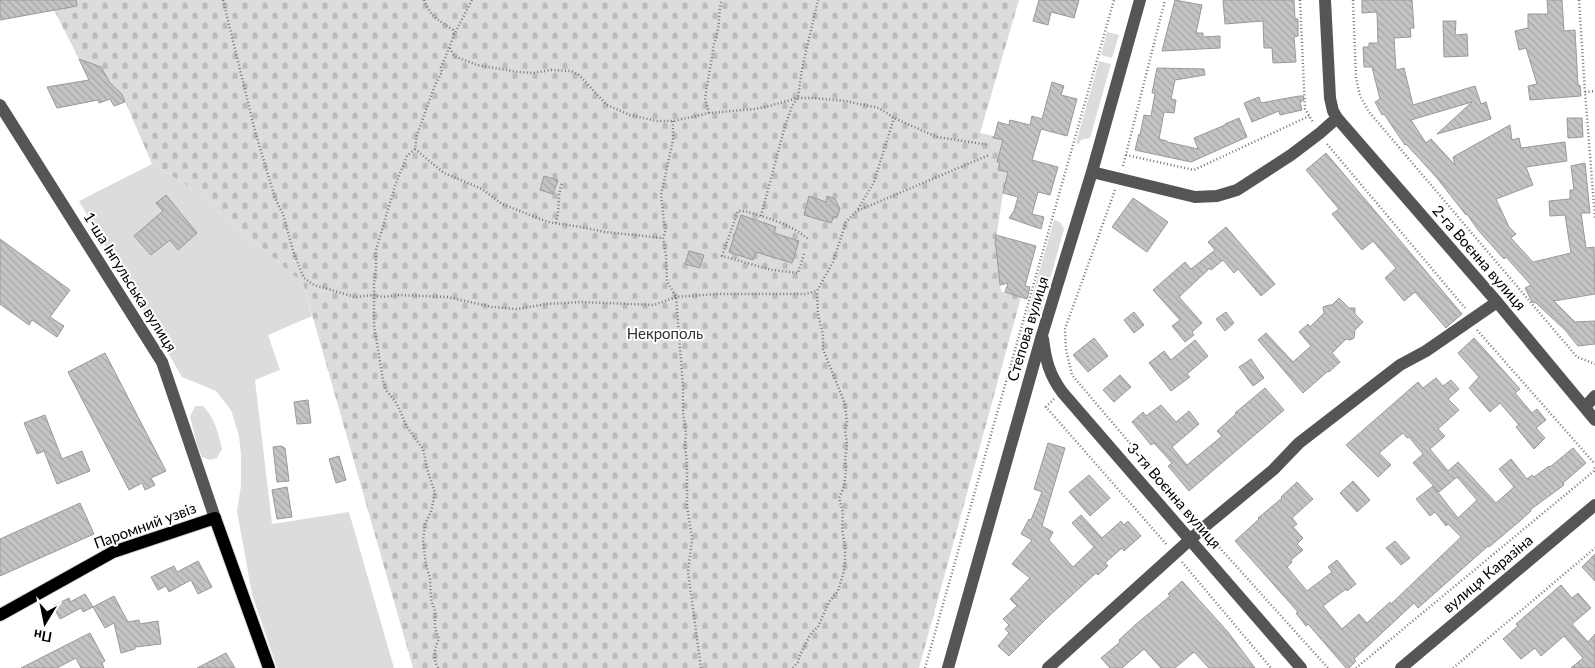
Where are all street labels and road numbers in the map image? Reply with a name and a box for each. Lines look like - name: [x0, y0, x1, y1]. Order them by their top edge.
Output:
- street label: 2-га Воєнна вулиця: [1429, 201, 1530, 314]
- street label: 1-ша Інгульська вулиця: [81, 208, 181, 355]
- street label: Степова вулиця: [1003, 274, 1052, 383]
- street label: 3-тя Воєнна вулиця: [1124, 439, 1226, 552]
- street label: Паромний узвіз: [91, 498, 198, 552]
- street label: вулиця Каразіна: [1439, 531, 1536, 616]

